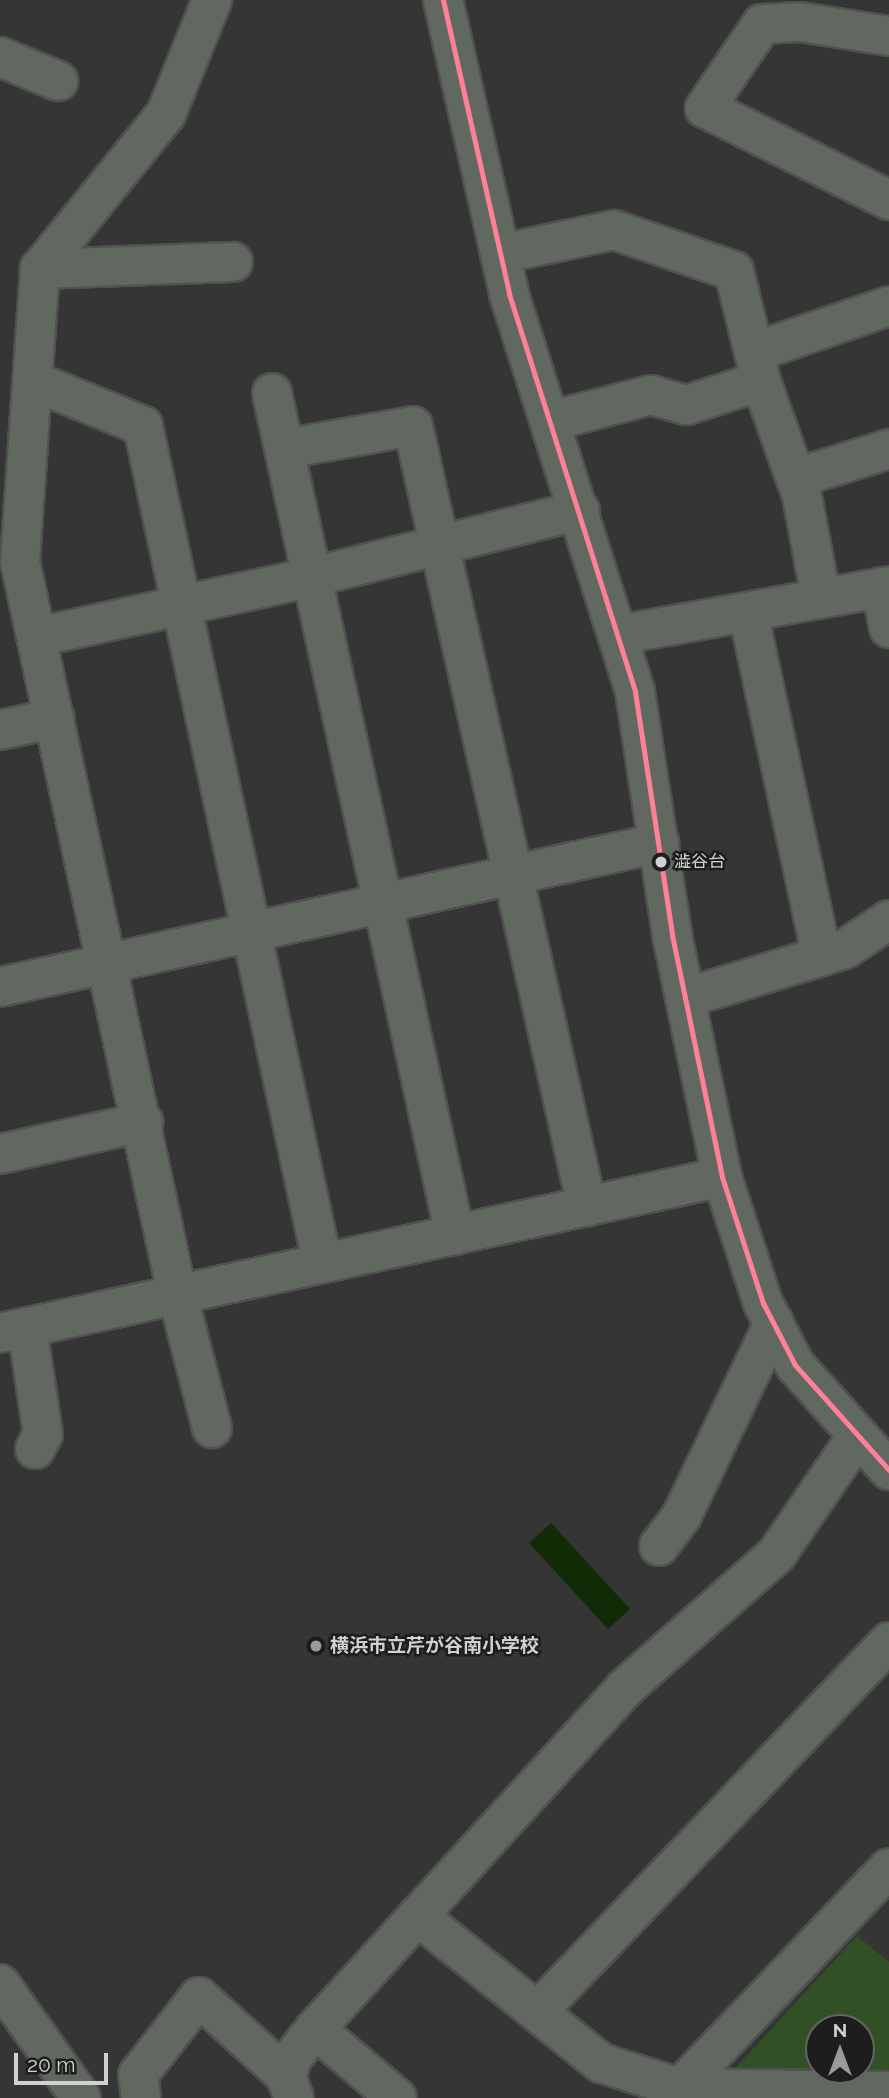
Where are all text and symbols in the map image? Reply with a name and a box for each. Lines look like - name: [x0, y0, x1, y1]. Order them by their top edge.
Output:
- place label: 澁谷台: [674, 852, 725, 872]
- marker: 澁谷台: [654, 855, 668, 869]
- place label: 横浜市立芹が谷南小学校: [330, 1635, 539, 1657]
- marker: 横浜市立芹が谷南小学校: [308, 1638, 324, 1654]
- north arrow: [805, 2014, 875, 2084]
- text: N: [833, 2019, 847, 2041]
- scale bar: [18, 2038, 112, 2082]
- text: 20 m: [27, 2052, 75, 2077]

